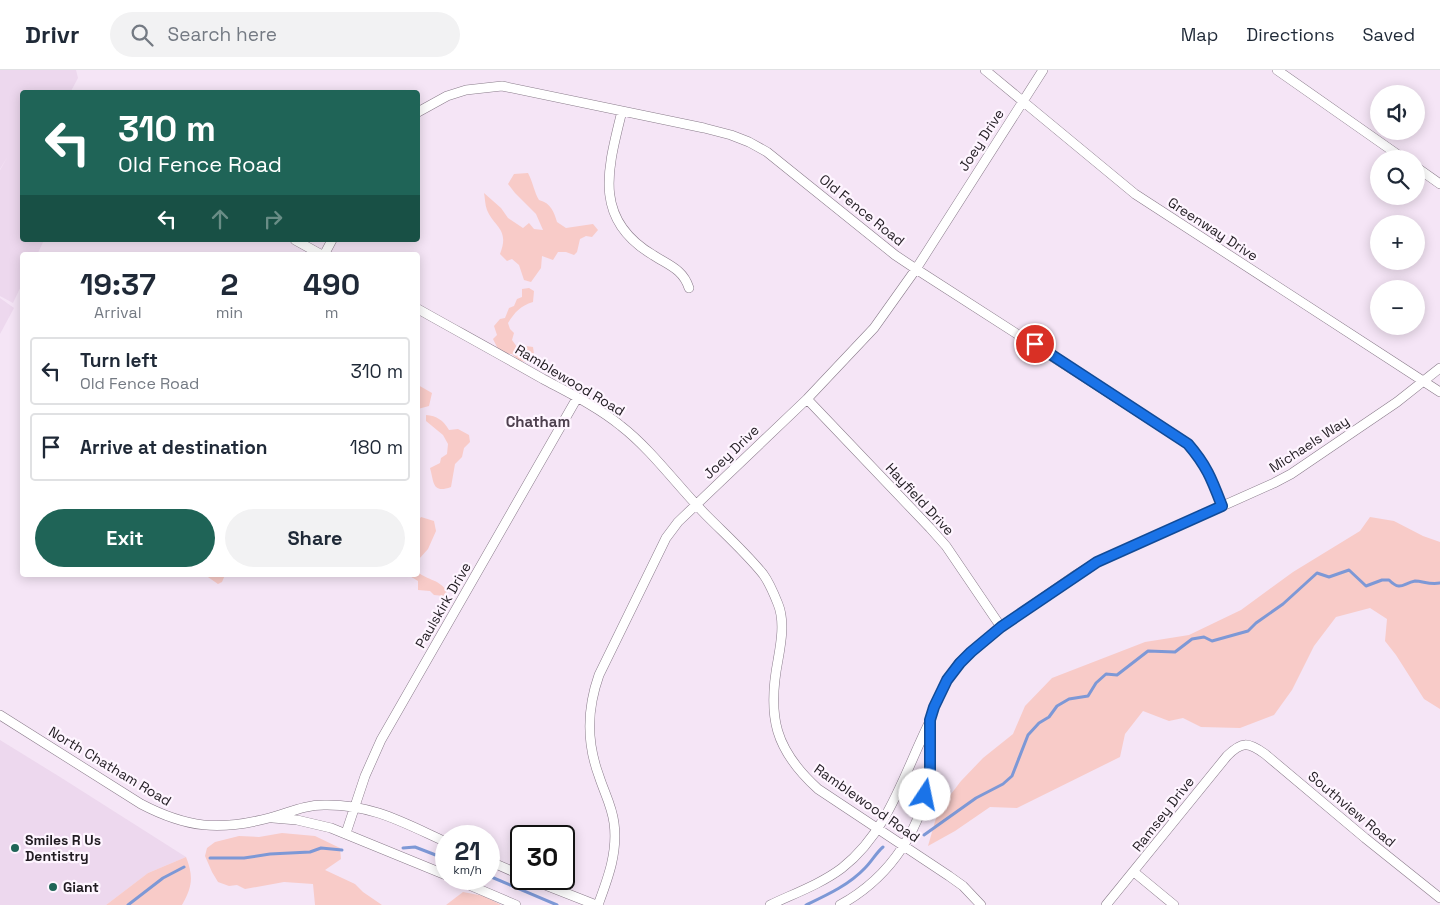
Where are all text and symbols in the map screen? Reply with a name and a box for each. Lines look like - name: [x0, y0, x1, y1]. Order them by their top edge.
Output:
- search box: [110, 12, 460, 57]
- text: Drivr: [25, 19, 80, 50]
- icon: search: [128, 21, 156, 49]
- text: Search here: [168, 22, 277, 47]
- text: Map: [1181, 23, 1218, 46]
- text: Directions: [1246, 23, 1335, 46]
- text: Saved: [1363, 23, 1415, 46]
- map controls: [1370, 85, 1425, 335]
- button: sound: [1370, 85, 1425, 140]
- street label: Joey Drive: [954, 105, 1008, 175]
- text: 310 m: [118, 107, 216, 151]
- icon: left: [35, 110, 100, 175]
- text: Old Fence Road: [118, 150, 282, 178]
- button: search: [1370, 150, 1425, 205]
- street label: Old Fence Road: [816, 170, 908, 250]
- street label: Greenway Drive: [1164, 193, 1262, 265]
- icon: left: [153, 205, 181, 233]
- icon: ahead: [206, 205, 234, 233]
- icon: right: [259, 205, 287, 233]
- button: +: [1370, 215, 1425, 270]
- text: 19:37: [80, 265, 156, 304]
- text: 2: [220, 265, 238, 304]
- text: 490: [303, 265, 360, 304]
- button: −: [1370, 280, 1425, 335]
- text: Arrival: [94, 302, 142, 323]
- text: min: [216, 302, 243, 323]
- text: m: [325, 302, 338, 323]
- pin: [1014, 323, 1056, 365]
- icon: arrive: [1021, 330, 1049, 358]
- street label: Ramblewood Road: [512, 340, 628, 420]
- text: Turn left: [80, 348, 158, 373]
- icon: left: [37, 357, 65, 385]
- text: 310 m: [350, 359, 403, 384]
- text: Old Fence Road: [80, 373, 199, 394]
- district label: Chatham: [506, 412, 570, 431]
- street label: Michaels Way: [1266, 412, 1352, 476]
- street label: Joey Drive: [699, 421, 763, 483]
- icon: arrive: [37, 433, 65, 461]
- text: Arrive at destination: [80, 435, 268, 460]
- text: 180 m: [350, 435, 403, 460]
- street label: Hayfield Drive: [882, 459, 958, 539]
- button: Exit: [35, 509, 215, 567]
- button: Share: [225, 509, 405, 567]
- street label: Paulskirk Drive: [411, 559, 475, 651]
- street label: North Chatham Road: [45, 722, 175, 810]
- street label: Ramblewood Road: [811, 760, 923, 846]
- street label: Southview Road: [1304, 767, 1400, 851]
- position arrow: [898, 768, 950, 820]
- street label: Ramsey Drive: [1128, 773, 1198, 855]
- speed limit sign: 30: [510, 825, 575, 890]
- place label: Smiles R Us Dentistry: [25, 831, 101, 865]
- text: 21: [454, 835, 481, 867]
- marker: Smiles R Us Dentistry: [9, 842, 21, 854]
- text: km/h: [453, 862, 482, 878]
- place label: Giant: [63, 878, 99, 896]
- marker: Giant: [47, 881, 59, 893]

